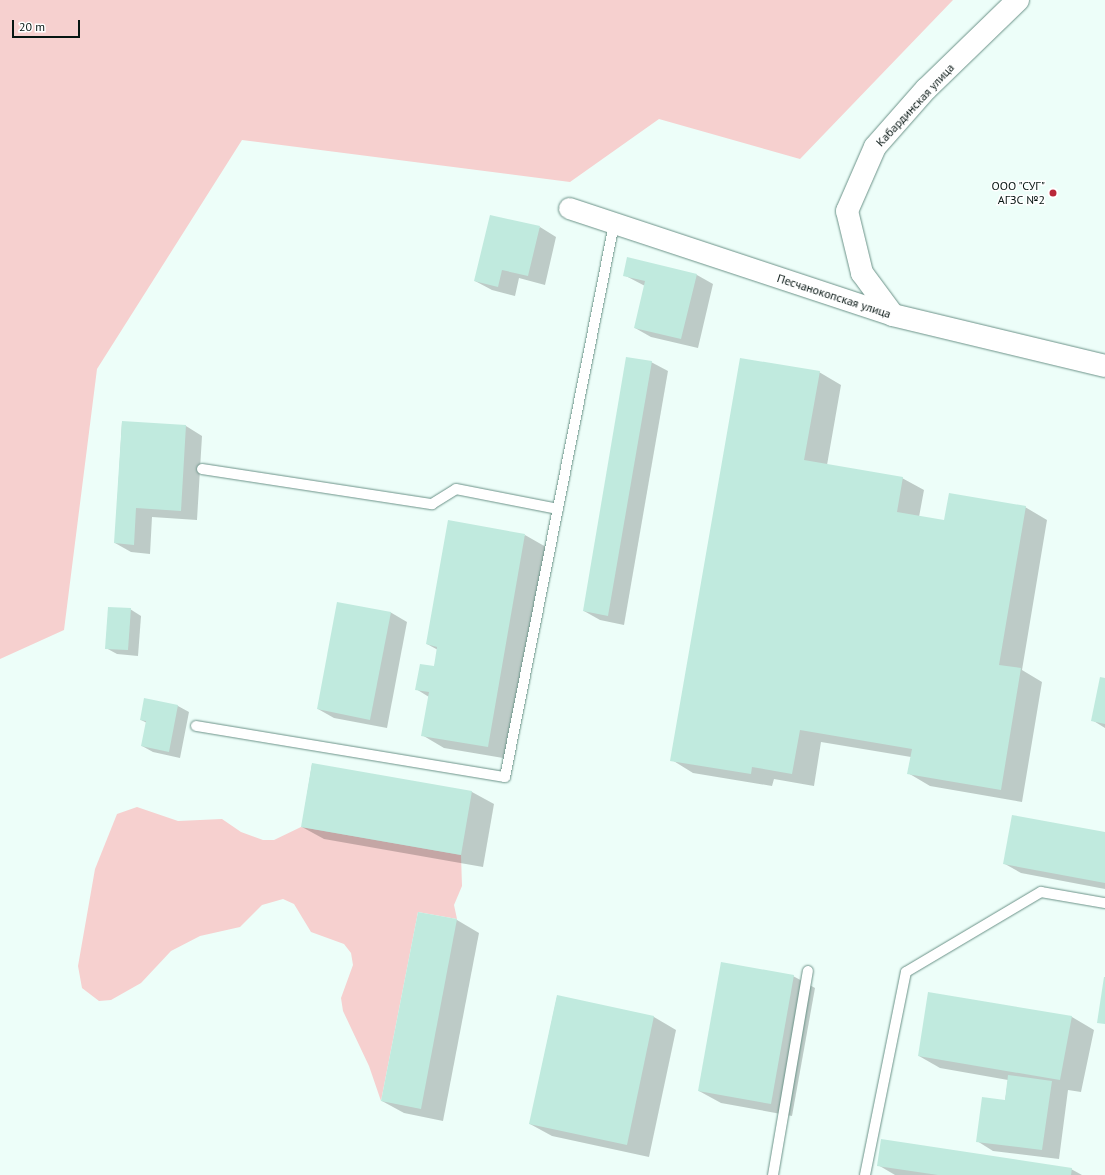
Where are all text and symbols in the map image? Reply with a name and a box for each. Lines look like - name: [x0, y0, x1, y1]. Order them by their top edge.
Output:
- scale bar: [14, 12, 82, 38]
- text: 20 m: [19, 19, 45, 34]
- street label: Кабардинская улица: [873, 61, 957, 149]
- place label: ООО "СУГ" АГЗС №2: [991, 179, 1045, 207]
- marker: ООО "СУГ" АГЗС №2: [1048, 188, 1058, 198]
- street label: Песчанокопская улица: [775, 271, 893, 321]

